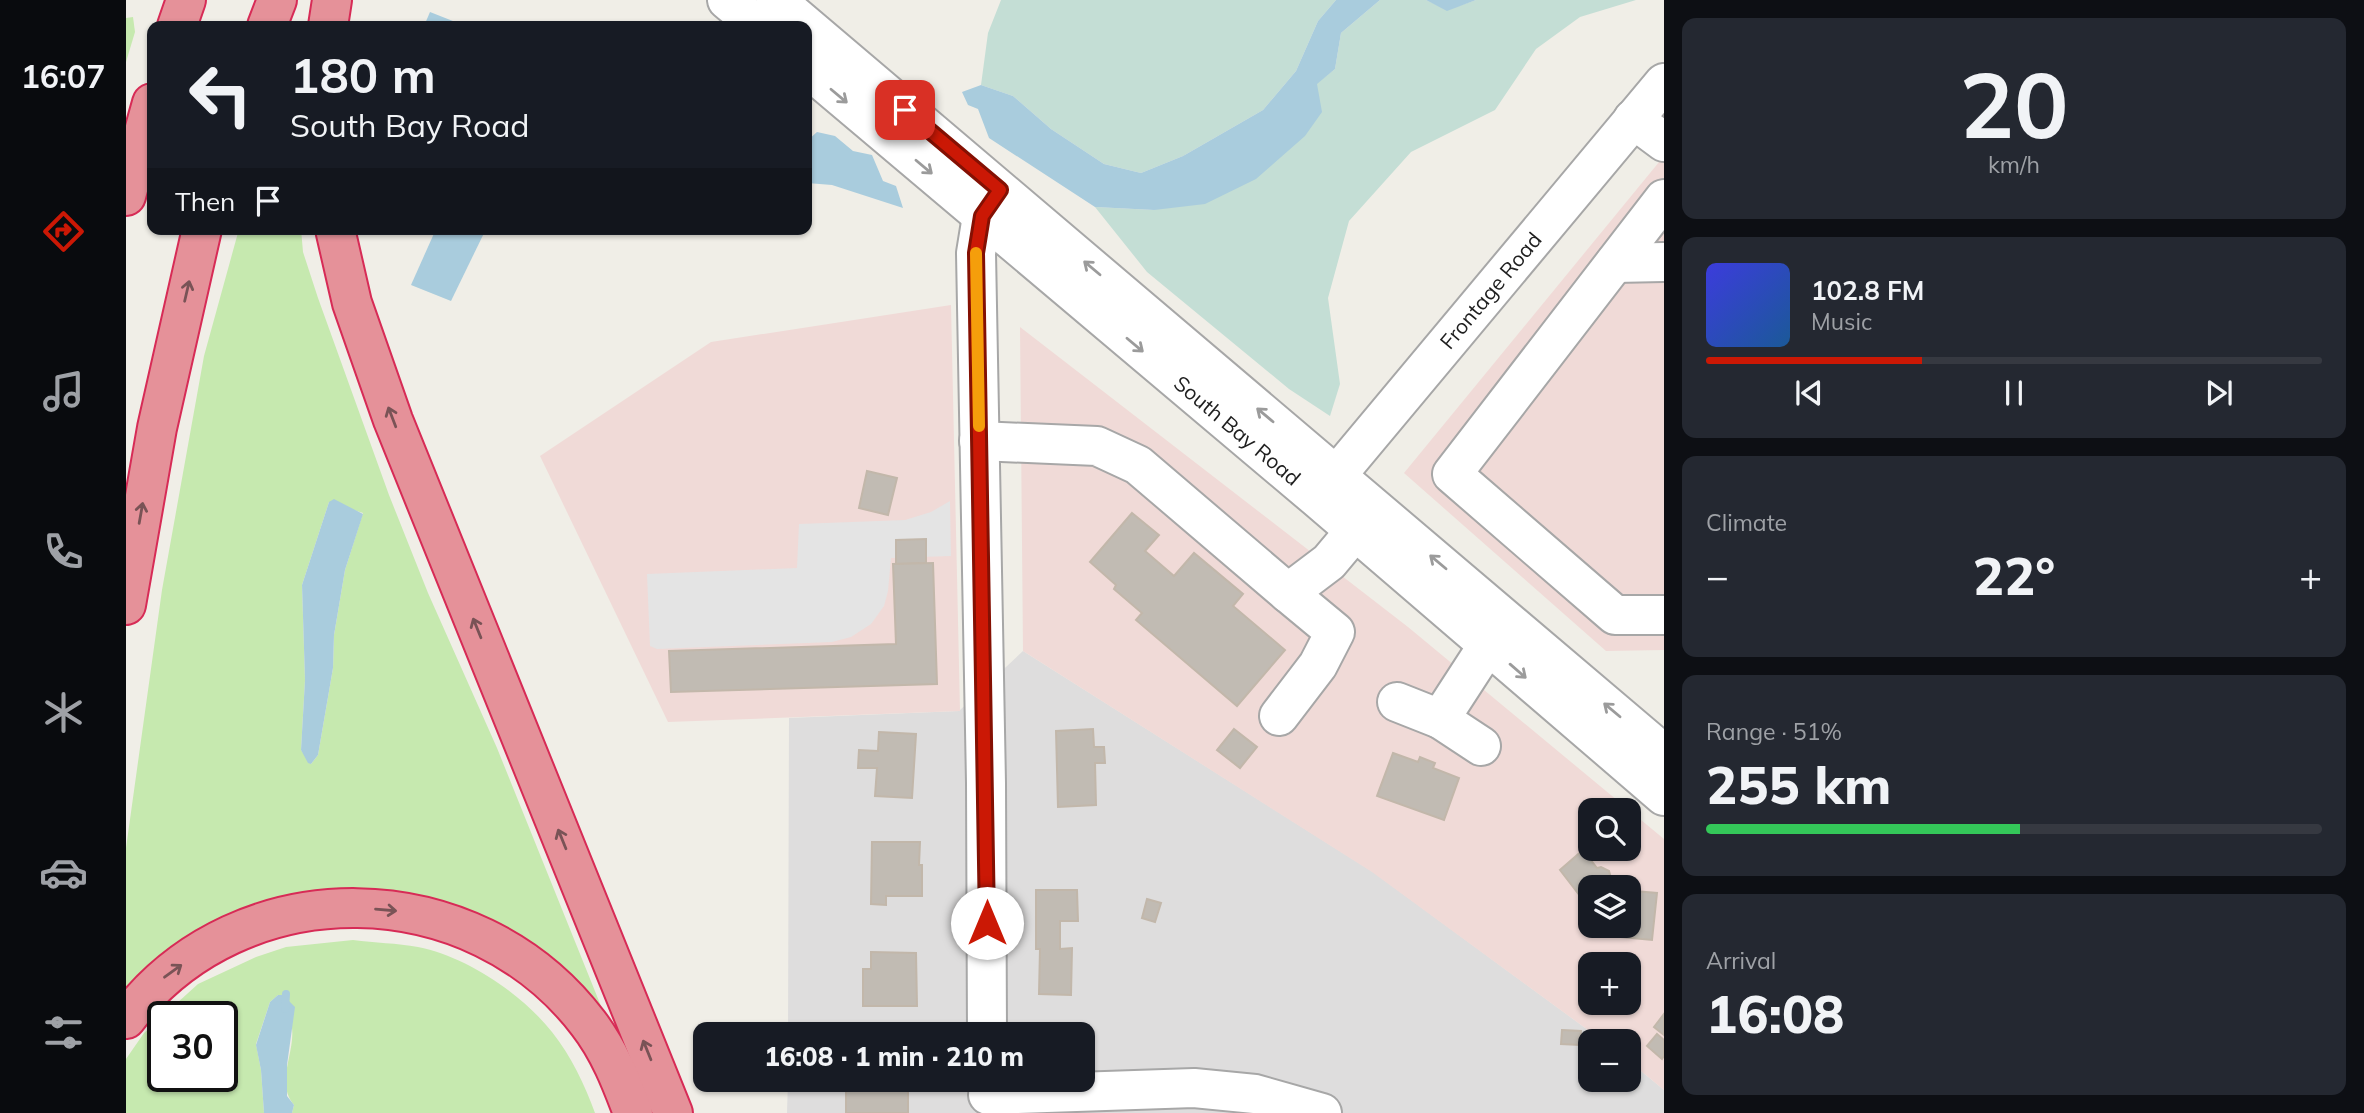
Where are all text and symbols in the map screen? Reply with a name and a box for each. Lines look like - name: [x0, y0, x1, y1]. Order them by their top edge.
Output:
- text: 180 m: [290, 44, 436, 105]
- text: 20: [1959, 47, 2069, 161]
- icon: left: [175, 49, 266, 140]
- text: 16:07: [21, 56, 105, 96]
- pin: [875, 80, 935, 140]
- one-way arrow: [830, 88, 848, 103]
- icon: arrive: [886, 91, 924, 129]
- text: South Bay Road: [290, 105, 530, 145]
- text: km/h: [1988, 150, 2040, 179]
- one-way arrow: [914, 159, 932, 175]
- icon: arrive: [249, 182, 287, 220]
- text: Then: [175, 185, 235, 218]
- icon: directions: [39, 207, 88, 256]
- street label: Frontage Road: [1434, 227, 1547, 354]
- one-way arrow: [1083, 260, 1101, 276]
- text: 102.8 FM: [1811, 274, 1924, 307]
- one-way arrow: [181, 280, 194, 303]
- text: Music: [1811, 307, 1872, 336]
- one-way arrow: [1126, 337, 1144, 353]
- icon: music: [39, 367, 88, 416]
- street label: South Bay Road: [1169, 370, 1306, 491]
- icon: previous: [1790, 374, 1828, 412]
- icon: pause: [1995, 374, 2033, 412]
- icon: next: [2200, 374, 2238, 412]
- one-way arrow: [384, 406, 397, 428]
- one-way arrow: [1256, 407, 1274, 423]
- one-way arrow: [135, 502, 149, 525]
- text: Climate: [1706, 508, 1787, 537]
- icon: phone: [39, 527, 88, 576]
- text: 22°: [1973, 543, 2055, 608]
- text: −: [1706, 552, 1729, 600]
- text: +: [2299, 552, 2322, 600]
- one-way arrow: [1430, 555, 1448, 570]
- one-way arrow: [469, 618, 482, 639]
- one-way arrow: [1508, 663, 1526, 679]
- icon: climate: [39, 688, 88, 737]
- one-way arrow: [1603, 702, 1621, 718]
- text: Range · 51%: [1706, 717, 1842, 746]
- text: 255 km: [1706, 752, 1891, 817]
- map controls: [1578, 798, 1641, 1092]
- button: search: [1578, 798, 1641, 861]
- one-way arrow: [555, 828, 568, 850]
- icon: car: [39, 848, 88, 897]
- button: layers: [1578, 875, 1641, 938]
- position arrow: [950, 886, 1024, 960]
- one-way arrow: [375, 904, 397, 917]
- text: Arrival: [1706, 946, 1776, 975]
- button: +: [1578, 952, 1641, 1015]
- one-way arrow: [164, 963, 182, 978]
- text: 16:08: [1706, 981, 1844, 1046]
- speed limit sign: 30: [147, 1001, 238, 1092]
- icon: filters: [39, 1008, 88, 1057]
- button: −: [1578, 1029, 1641, 1092]
- one-way arrow: [640, 1039, 653, 1061]
- text: 16:08 · 1 min · 210 m: [764, 1040, 1024, 1073]

